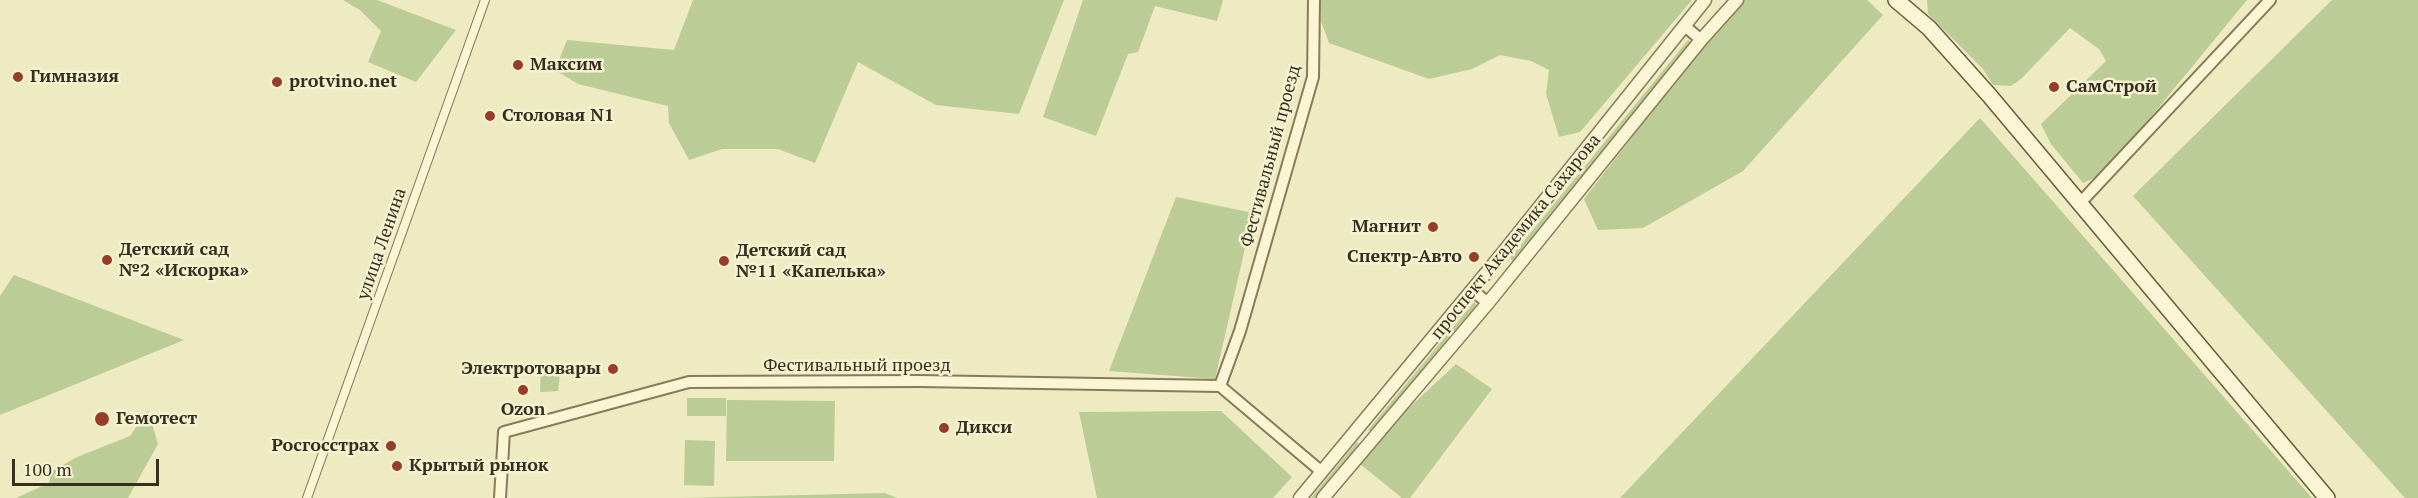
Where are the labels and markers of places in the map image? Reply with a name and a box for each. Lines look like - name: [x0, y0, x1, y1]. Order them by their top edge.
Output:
- place label: Максим: [530, 54, 602, 76]
- marker: Максим: [511, 58, 525, 72]
- place label: Гимназия: [30, 66, 119, 88]
- marker: Гимназия: [11, 70, 25, 84]
- place label: protvino.net: [289, 71, 397, 93]
- marker: protvino.net: [270, 75, 284, 89]
- place label: СамСтрой: [2066, 76, 2157, 98]
- marker: СамСтрой: [2047, 80, 2061, 94]
- place label: Столовая N1: [502, 105, 614, 127]
- marker: Столовая N1: [483, 109, 497, 123]
- place label: Магнит: [1352, 216, 1421, 238]
- marker: Магнит: [1426, 220, 1440, 234]
- place label: Детcкий сад №2 «Искорка»: [119, 239, 249, 282]
- place label: Детский сад №11 «Капелька»: [736, 240, 886, 282]
- place label: Спектр-Авто: [1347, 246, 1462, 268]
- marker: Спектр-Авто: [1467, 250, 1481, 264]
- marker: Детcкий сад №2 «Искорка»: [100, 253, 114, 267]
- marker: Детский сад №11 «Капелька»: [717, 254, 731, 268]
- place label: Электротовары: [461, 358, 601, 380]
- marker: Электротовары: [606, 362, 620, 376]
- marker: Ozon: [516, 383, 530, 397]
- place label: Ozon: [501, 399, 545, 421]
- place label: Гемотест: [116, 408, 197, 430]
- marker: Гемотест: [93, 410, 111, 428]
- place label: Дикси: [956, 417, 1012, 439]
- marker: Дикси: [937, 421, 951, 435]
- place label: Росгосстрах: [272, 435, 379, 457]
- marker: Росгосстрах: [384, 439, 398, 453]
- place label: Крытый рынок: [409, 455, 549, 477]
- marker: Крытый рынок: [390, 459, 404, 473]

